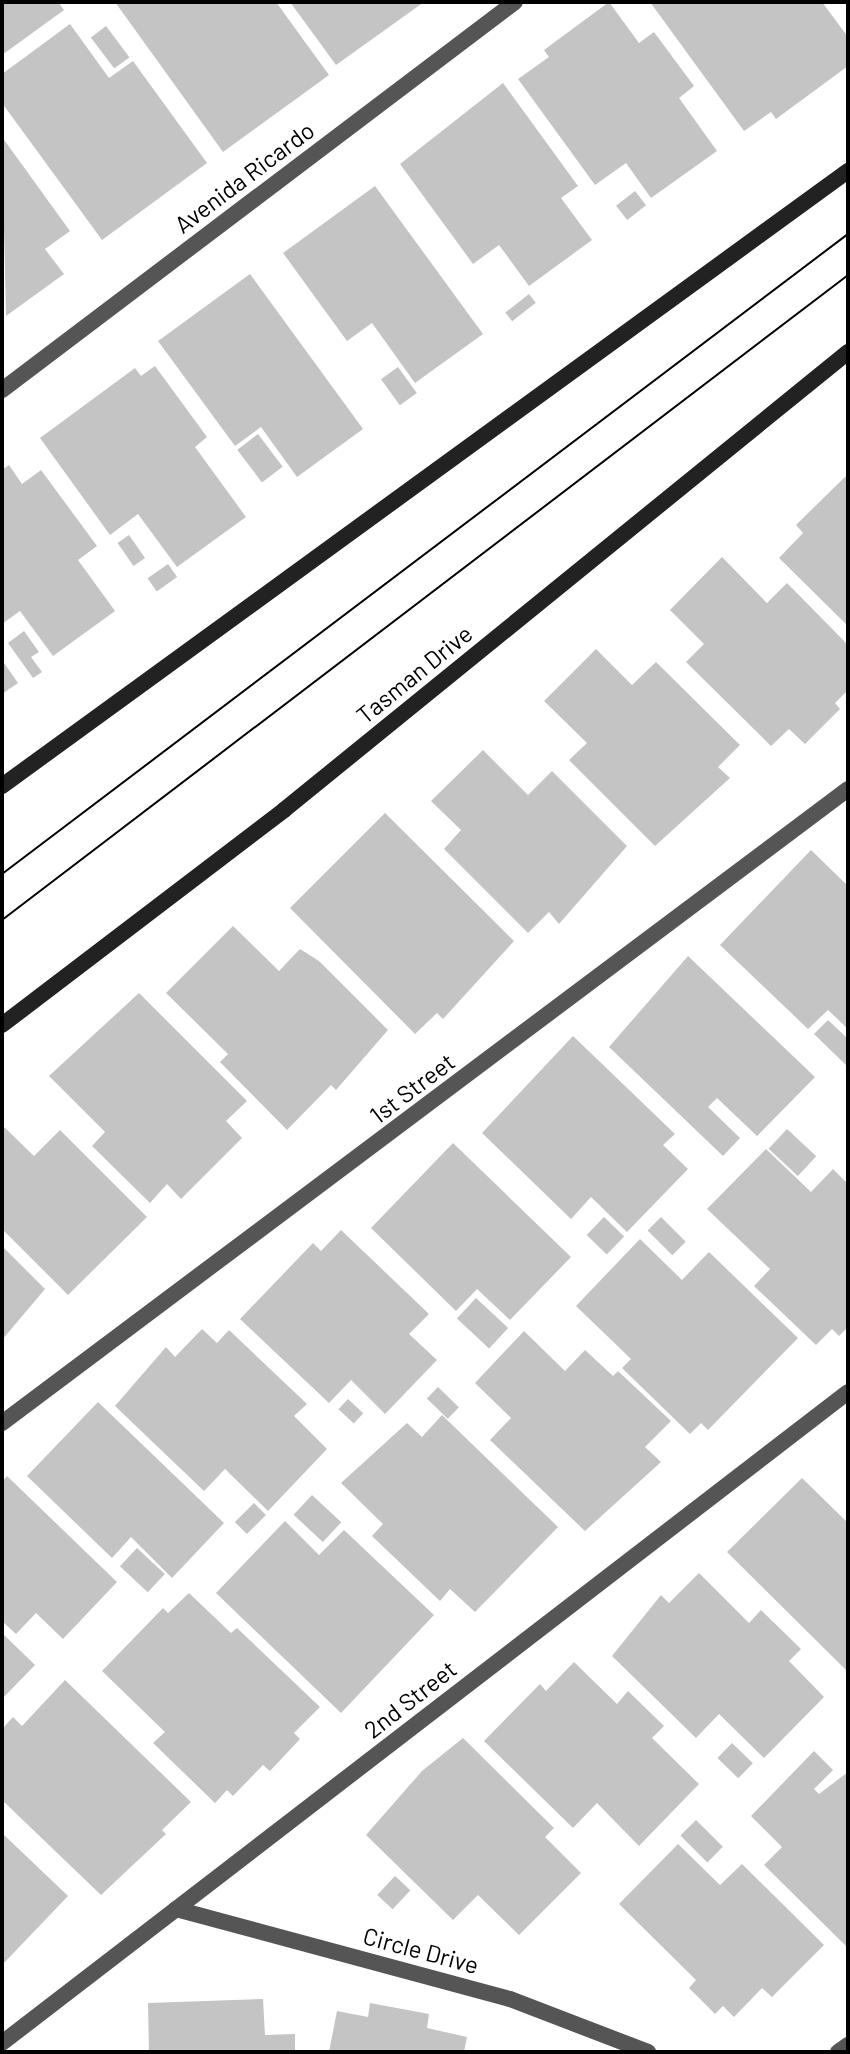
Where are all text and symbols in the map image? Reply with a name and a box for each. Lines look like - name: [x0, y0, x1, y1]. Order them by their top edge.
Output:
- street label: Avenida Ricardo: [169, 115, 319, 239]
- street label: Tasman Drive: [350, 619, 478, 729]
- street label: 1st Street: [364, 1047, 460, 1129]
- street label: 2nd Street: [358, 1654, 462, 1744]
- street label: Circle Drive: [360, 1921, 482, 1979]

